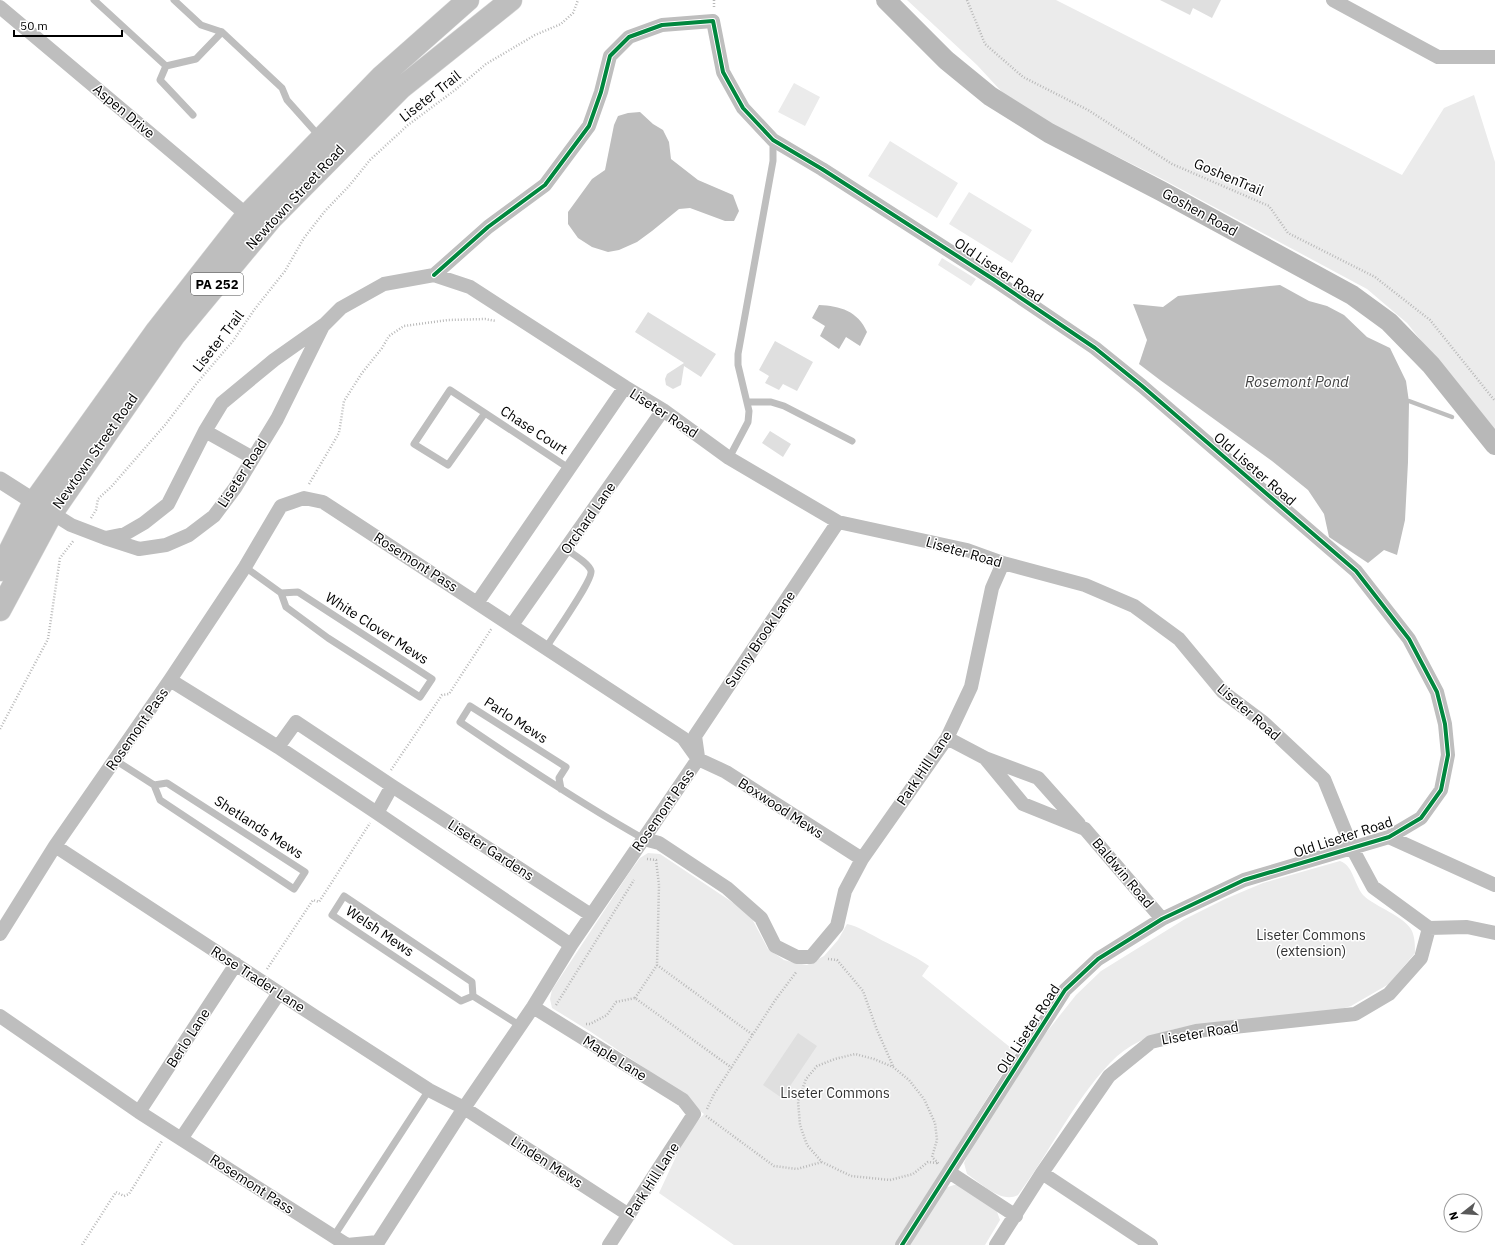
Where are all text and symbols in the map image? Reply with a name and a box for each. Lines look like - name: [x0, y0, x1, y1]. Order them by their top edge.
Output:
- scale bar: [14, 12, 122, 38]
- text: 50 m: [20, 18, 48, 33]
- street label: Liseter Trail: [396, 66, 465, 126]
- street label: Aspen Drive: [89, 80, 159, 142]
- street label: Newtown Street Road: [242, 141, 348, 253]
- street label: GoshenTrail: [1191, 154, 1267, 200]
- street label: Goshen Road: [1159, 184, 1241, 240]
- street label: Old Liseter Road: [951, 234, 1047, 306]
- road number: PA 252: [191, 273, 243, 295]
- street label: Liseter Trail: [188, 306, 248, 375]
- water label: Rosemont Pond: [1245, 372, 1349, 391]
- street label: Liseter Road: [626, 384, 702, 442]
- street label: Newtown Street Road: [48, 390, 142, 512]
- street label: Chase Court: [497, 402, 571, 458]
- street label: Old Liseter Road: [1210, 428, 1300, 510]
- street label: Liseter Road: [213, 435, 271, 511]
- street label: Orchard Lane: [557, 478, 620, 558]
- street label: Rosemont Pass: [371, 528, 462, 596]
- street label: Liseter Road: [924, 533, 1004, 571]
- street label: Sunny Brook Lane: [721, 587, 799, 691]
- street label: White Clover Mews: [322, 588, 432, 668]
- street label: Liseter Road: [1214, 680, 1284, 744]
- street label: Rosemont Pass: [102, 684, 172, 774]
- street label: Parlo Mews: [481, 693, 551, 747]
- street label: Park Hill Lane: [892, 727, 956, 809]
- street label: Rosemont Pass: [628, 765, 698, 855]
- street label: Boxwood Mews: [735, 774, 827, 842]
- street label: Shetlands Mews: [211, 791, 307, 863]
- street label: Old Liseter Road: [1291, 812, 1395, 862]
- street label: Liseter Gardens: [445, 816, 537, 885]
- street label: Baldwin Road: [1088, 834, 1158, 912]
- street label: Welsh Mews: [342, 902, 418, 960]
- park label: Liseter Commons (extension): [1256, 926, 1366, 960]
- street label: Rose Trader Lane: [208, 942, 309, 1016]
- street label: Old Liseter Road: [992, 981, 1064, 1077]
- street label: Berlo Lane: [162, 1005, 214, 1071]
- street label: Liseter Road: [1160, 1017, 1240, 1049]
- street label: Maple Lane: [580, 1031, 651, 1085]
- park label: Liseter Commons: [780, 1084, 890, 1102]
- street label: Linden Mews: [508, 1132, 586, 1192]
- street label: Park Hill Lane: [621, 1139, 683, 1221]
- street label: Rosemont Pass: [207, 1150, 298, 1218]
- north arrow: [1443, 1193, 1483, 1233]
- text: N: [1446, 1210, 1461, 1222]

